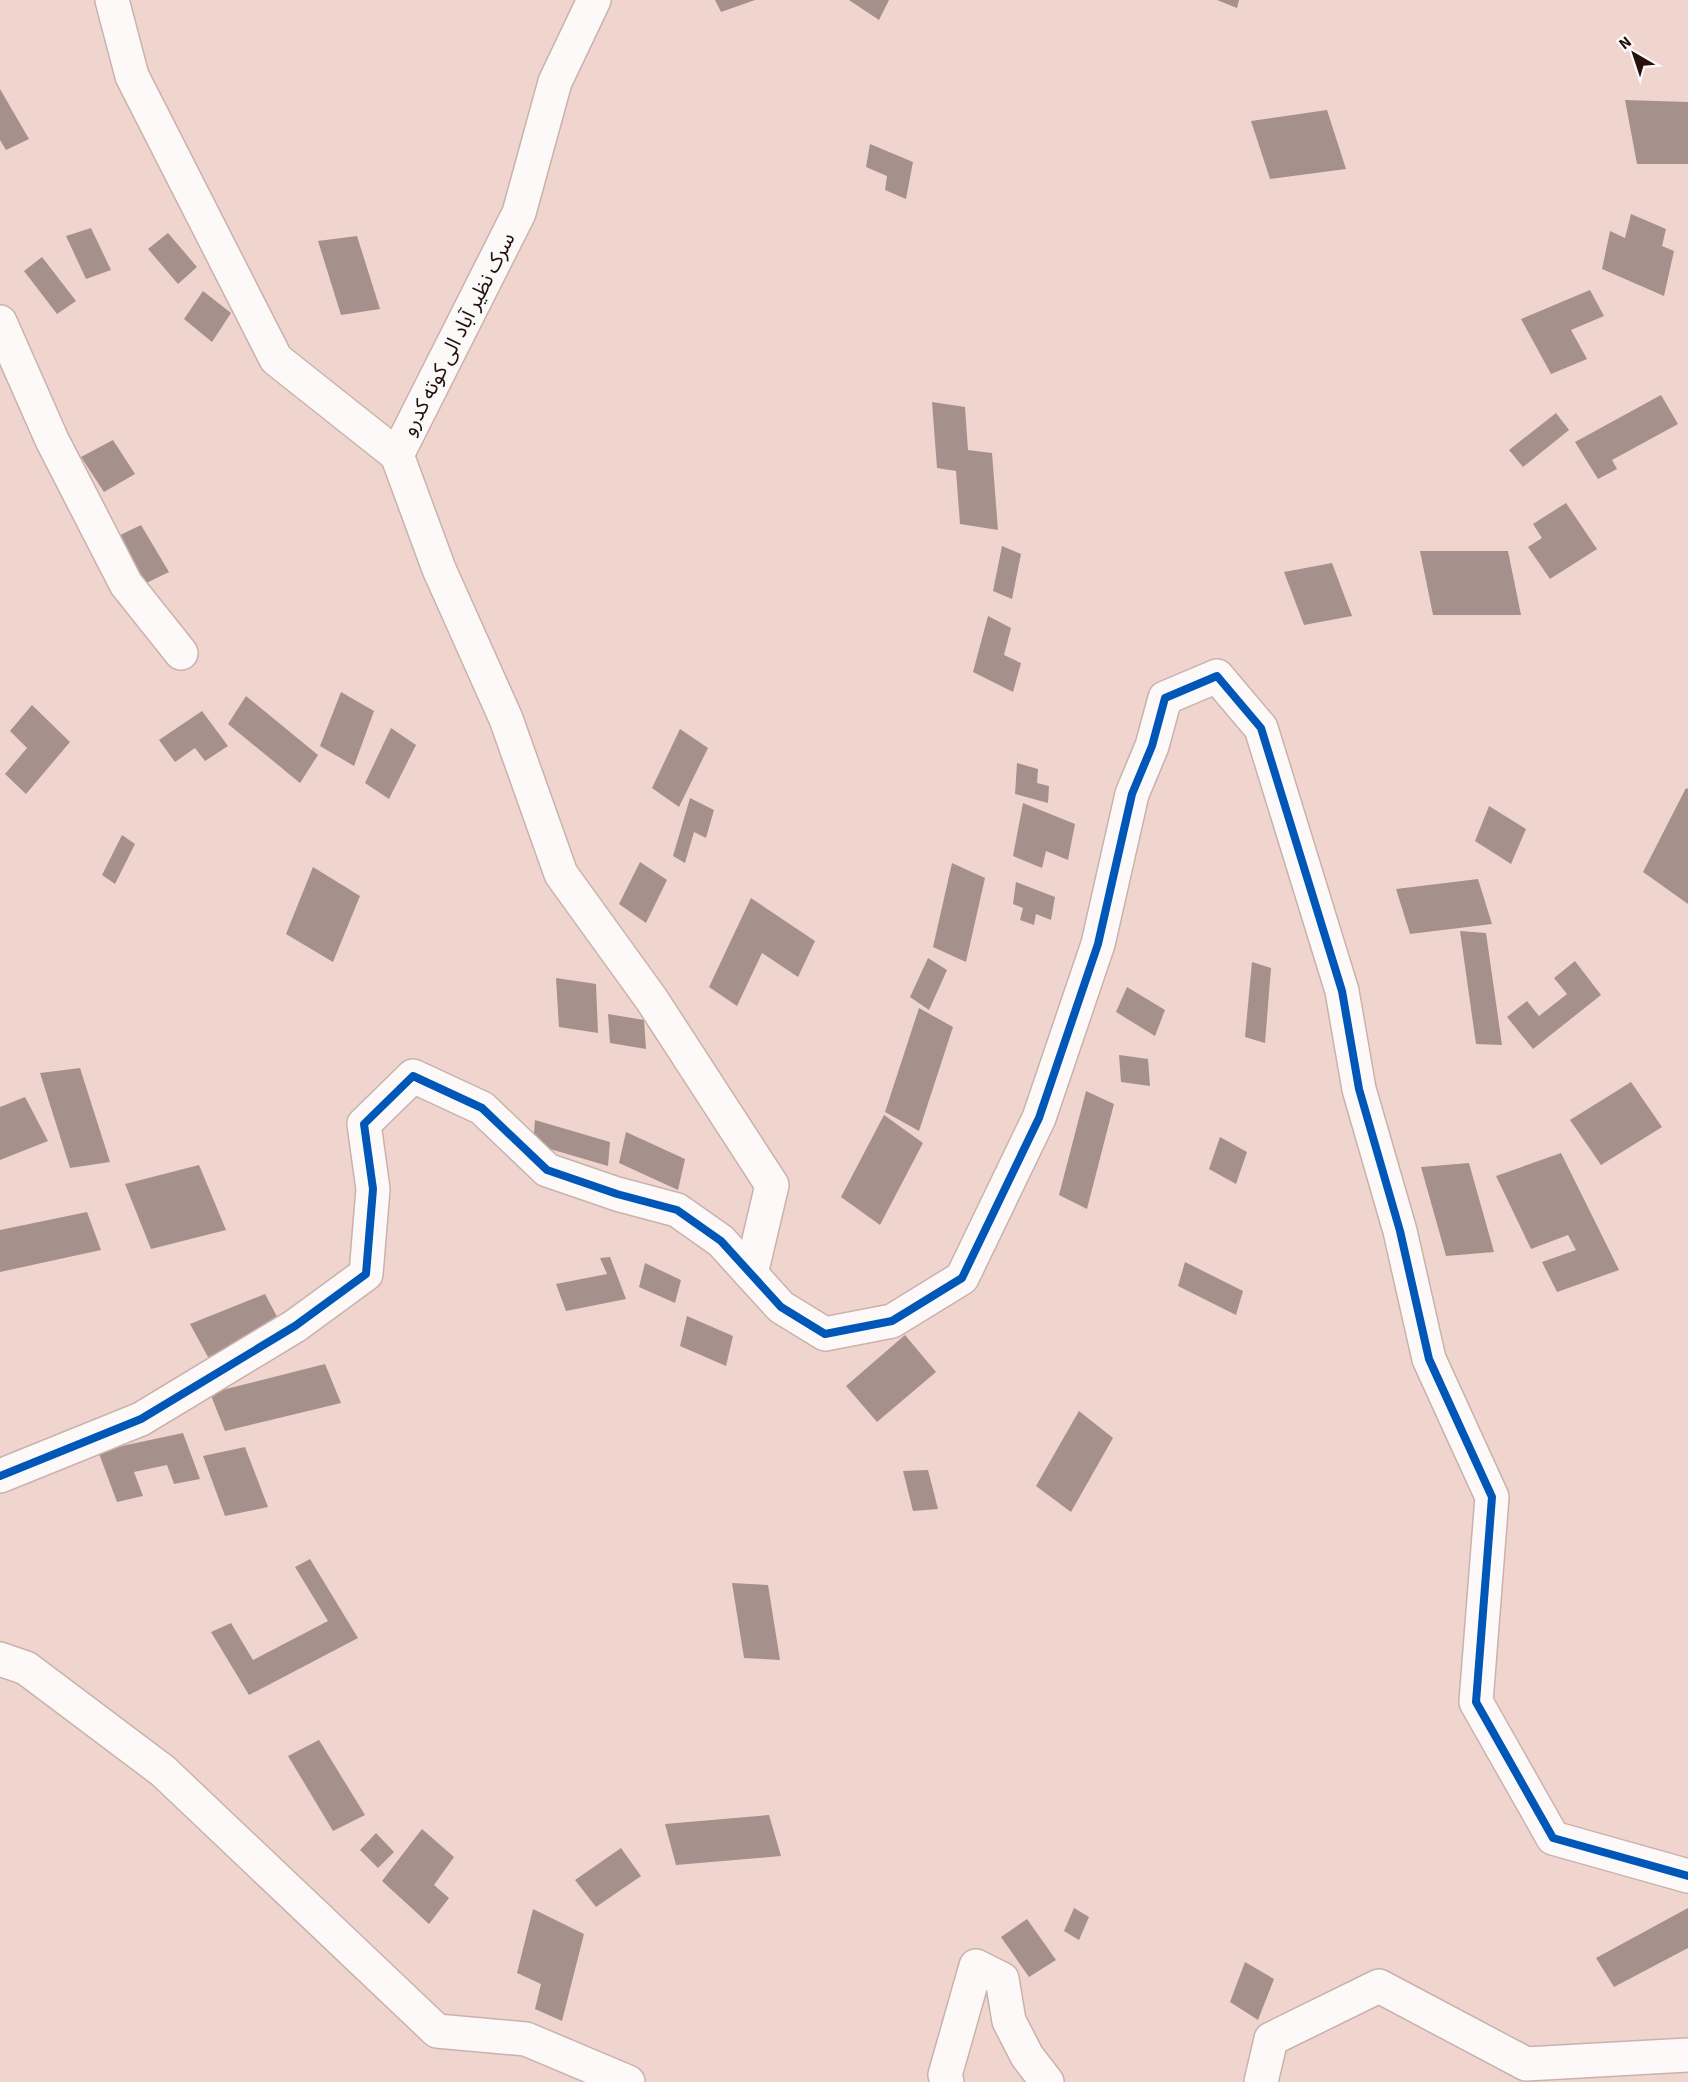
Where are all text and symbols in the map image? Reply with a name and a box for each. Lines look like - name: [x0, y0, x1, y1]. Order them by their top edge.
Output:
- north arrow: [1604, 24, 1664, 84]
- text: N: [1614, 31, 1636, 55]
- street label: سرک نظیر آباد الی کوته کدرو: [394, 227, 522, 441]

